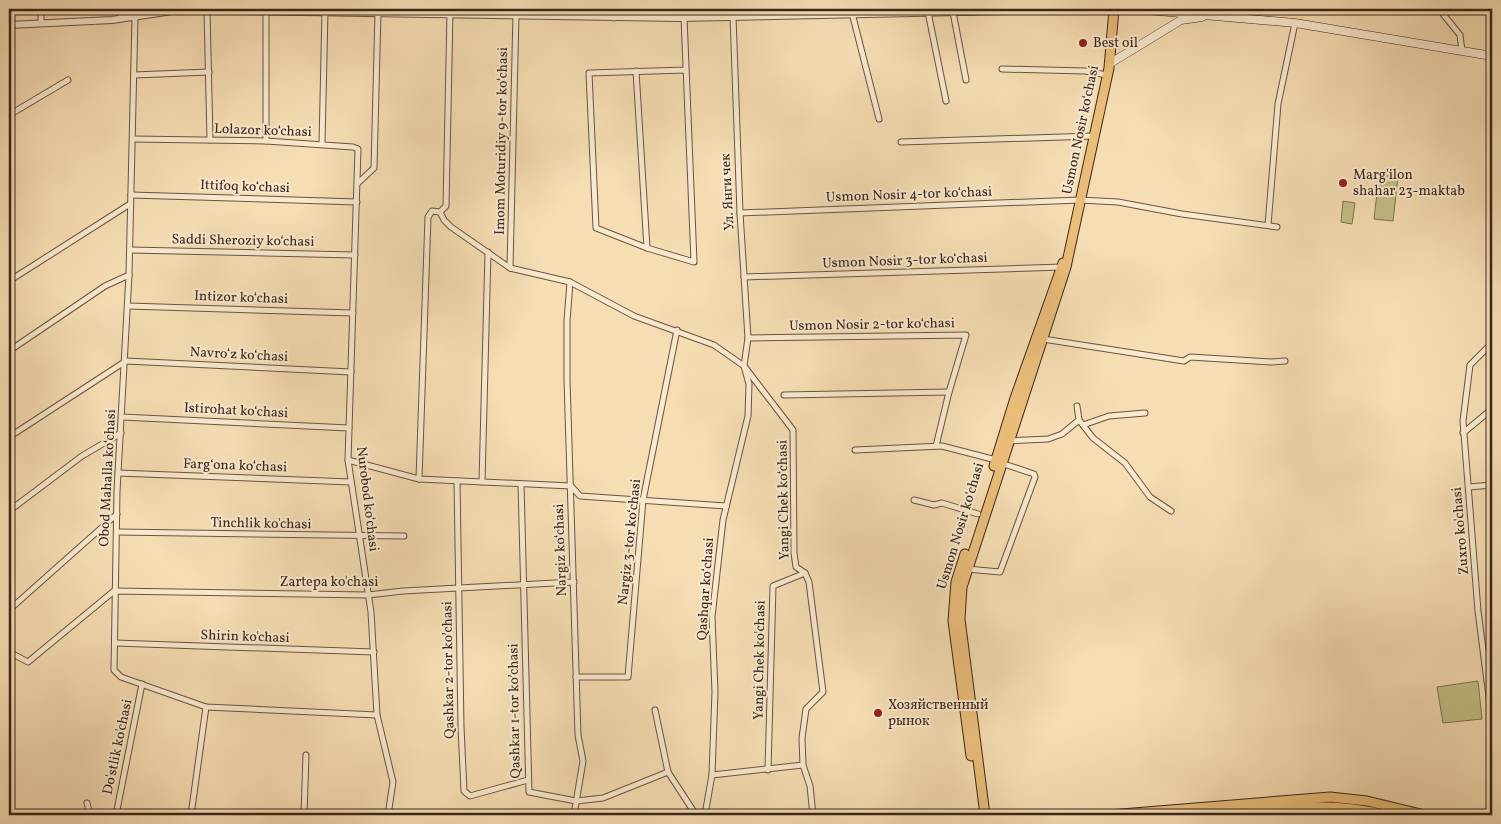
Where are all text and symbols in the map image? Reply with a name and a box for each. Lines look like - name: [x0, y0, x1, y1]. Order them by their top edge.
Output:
- place label: Best oil: [1093, 34, 1138, 53]
- marker: Best oil: [1077, 37, 1089, 49]
- street label: Imom Moturidiy 9-tor koʻchasi: [491, 47, 513, 235]
- street label: Usmon Nosir ko‘chasi: [1058, 64, 1104, 196]
- street label: Lolazor ko‘chasi: [214, 120, 312, 142]
- street label: Ул. Янги чек: [716, 152, 740, 231]
- place label: Marg'ilon shahar 23-maktab: [1353, 166, 1465, 201]
- street label: Ittifoq ko‘chasi: [200, 176, 290, 198]
- marker: Marg'ilon shahar 23-maktab: [1337, 177, 1349, 189]
- street label: Usmon Nosir 4-tor koʻchasi: [826, 183, 992, 207]
- street label: Saddi Sheroziy koʻchasi: [171, 230, 315, 252]
- street label: Usmon Nosir 3-tor koʻchasi: [822, 249, 988, 273]
- street label: Intizor koʻchasi: [194, 287, 288, 309]
- street label: Usmon Nosir 2-tor koʻchasi: [789, 314, 955, 336]
- street label: Navro‘z ko‘chasi: [189, 343, 289, 367]
- street label: Istirohat ko‘chasi: [183, 399, 289, 423]
- street label: Obod Mahalla ko‘chasi: [95, 409, 121, 547]
- street label: Yangi Chek koʻchasi: [773, 440, 795, 560]
- street label: Nurobod koʻchasi: [351, 445, 383, 553]
- street label: Farg‘ona ko‘chasi: [183, 455, 287, 477]
- street label: Usmon Nosir ko‘chasi: [933, 460, 989, 592]
- street label: Nargiz 3-tor koʻchasi: [614, 478, 646, 606]
- street label: Zuxro ko'chasi: [1448, 486, 1474, 576]
- street label: Nargiz koʻchasi: [550, 503, 572, 597]
- street label: Tinchlik ko'chasi: [210, 514, 312, 534]
- street label: Qashqar koʻchasi: [693, 537, 719, 641]
- street label: Zartepa ko'chasi: [280, 573, 378, 592]
- street label: Yangi Chek ko'chasi: [749, 600, 771, 720]
- street label: Qashkar 2-tor koʼchasi: [438, 601, 460, 739]
- street label: Shirin ko'chasi: [200, 626, 290, 648]
- street label: Qashkar 1-tor koʼchasi: [504, 643, 526, 779]
- place label: Хозяйственный рынок: [888, 696, 989, 731]
- street label: Do'stlik ko'chasi: [99, 697, 137, 797]
- marker: Хозяйственный рынок: [872, 707, 884, 719]

